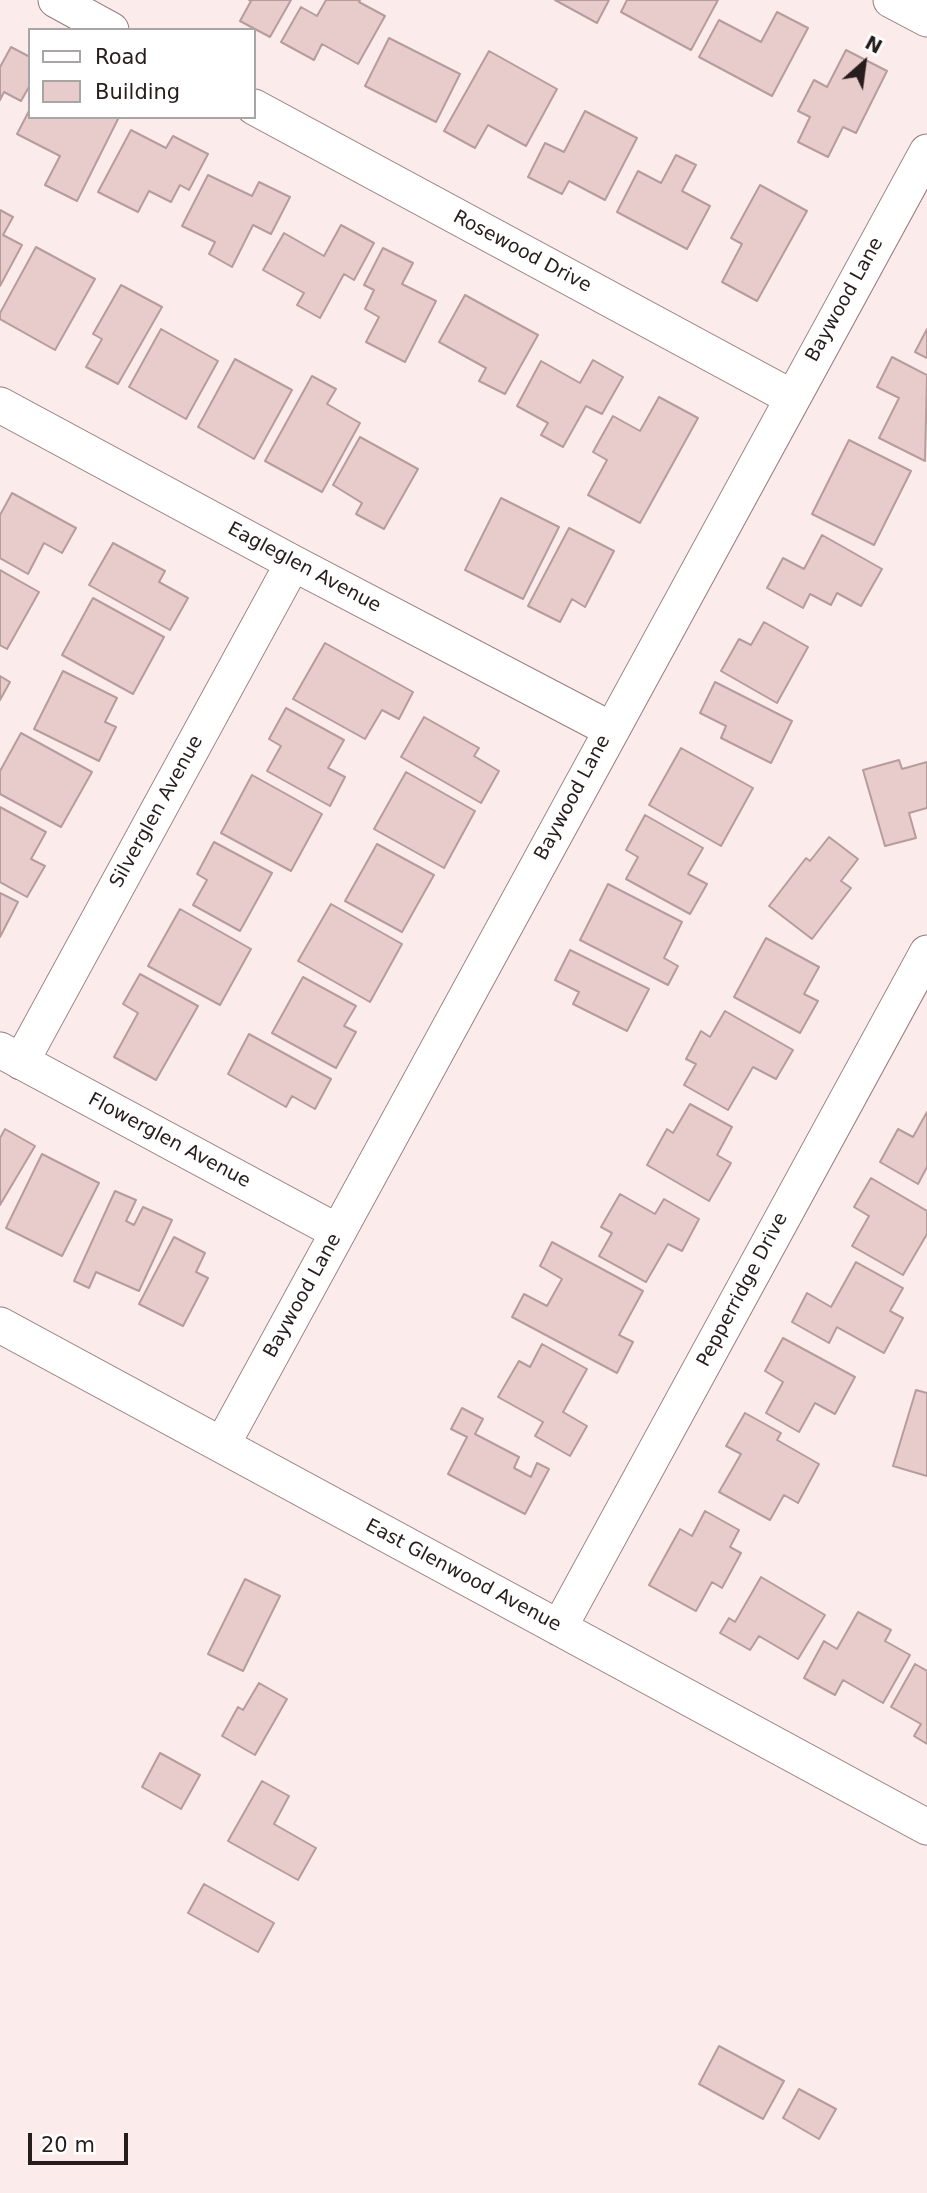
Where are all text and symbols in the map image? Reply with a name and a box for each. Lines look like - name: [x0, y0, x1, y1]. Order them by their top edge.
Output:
- legend: [28, 28, 256, 119]
- north arrow: [829, 28, 899, 98]
- text: N: [862, 31, 886, 58]
- text: Road: [95, 45, 148, 69]
- text: Building: [95, 80, 180, 104]
- street label: Rosewood Drive: [449, 206, 595, 298]
- street label: Baywood Lane: [801, 234, 889, 366]
- street label: Eagleglen Avenue: [223, 518, 385, 618]
- street label: Baywood Lane: [530, 731, 616, 865]
- street label: Silverglen Avenue: [106, 732, 208, 892]
- street label: Flowerglen Avenue: [84, 1089, 254, 1193]
- street label: Pepperridge Drive: [693, 1209, 793, 1371]
- street label: Baywood Lane: [259, 1230, 347, 1362]
- street label: East Glenwood Avenue: [361, 1515, 565, 1637]
- scale bar: [32, 2120, 131, 2164]
- text: 20 m: [41, 2133, 95, 2157]

